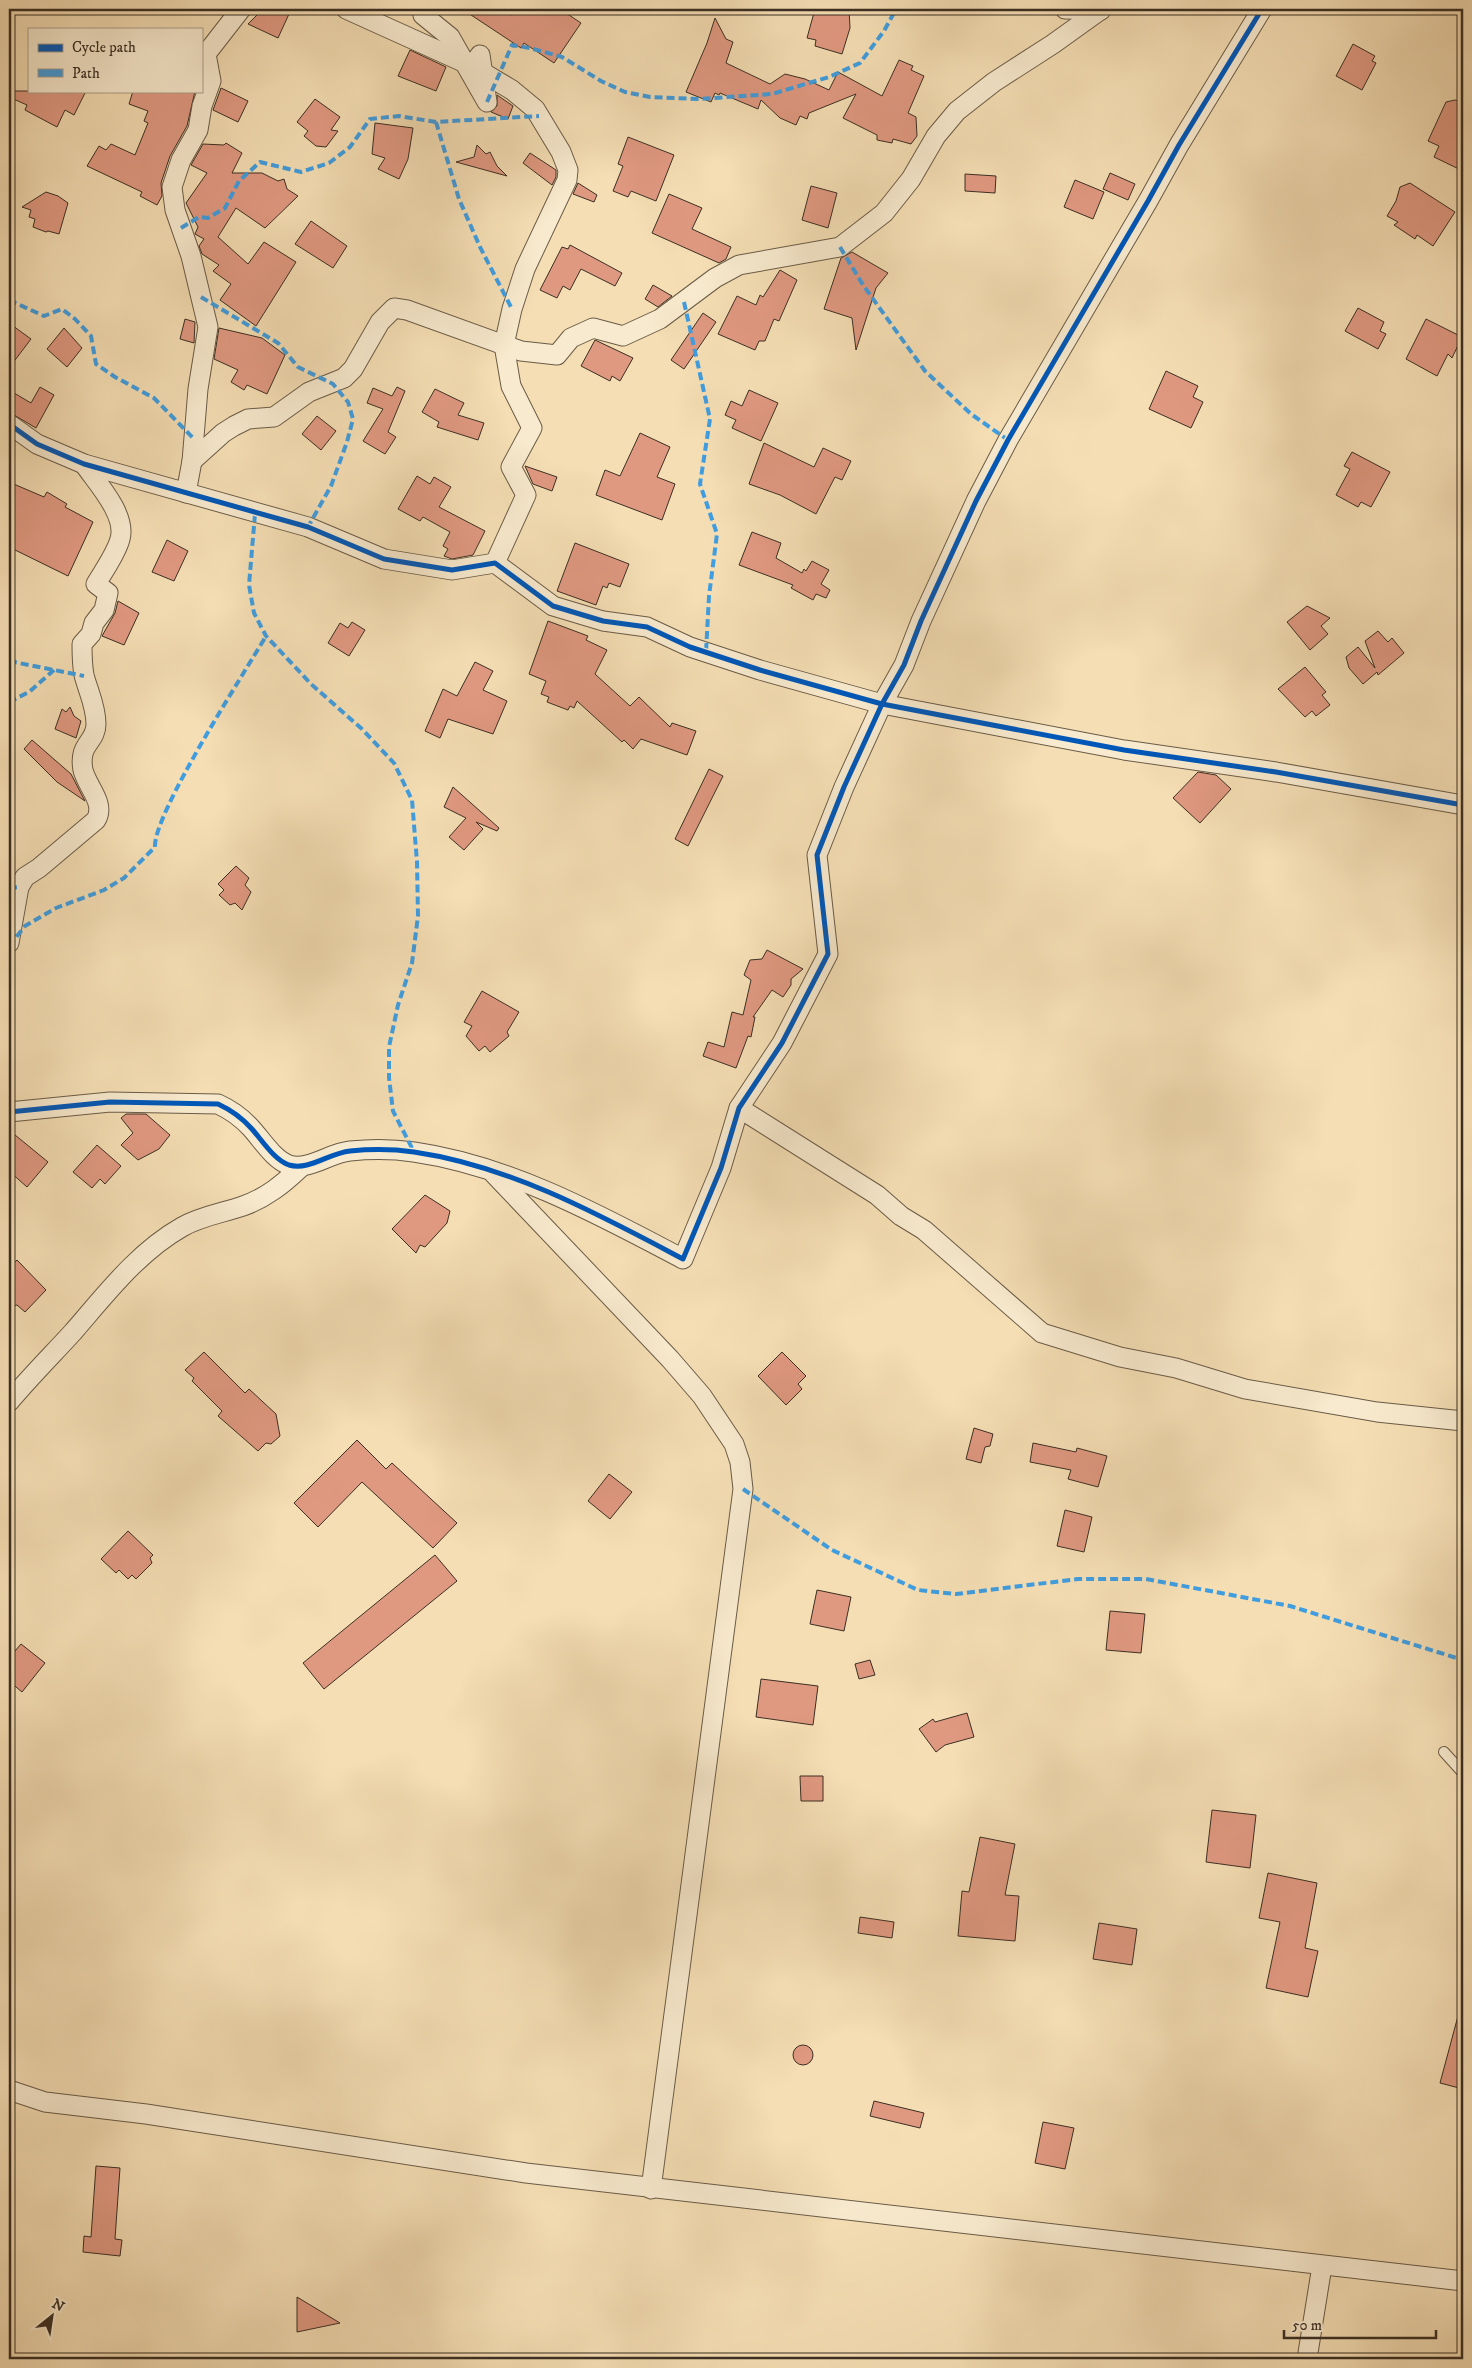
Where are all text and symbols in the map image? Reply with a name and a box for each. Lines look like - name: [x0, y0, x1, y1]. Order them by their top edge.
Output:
- legend: [28, 28, 202, 92]
- text: Cycle path: [72, 38, 136, 57]
- text: Path: [72, 64, 100, 83]
- north arrow: [28, 2290, 78, 2340]
- text: N: [49, 2295, 68, 2317]
- scale bar: [1284, 2308, 1437, 2340]
- text: 50 m: [1292, 2316, 1322, 2335]

